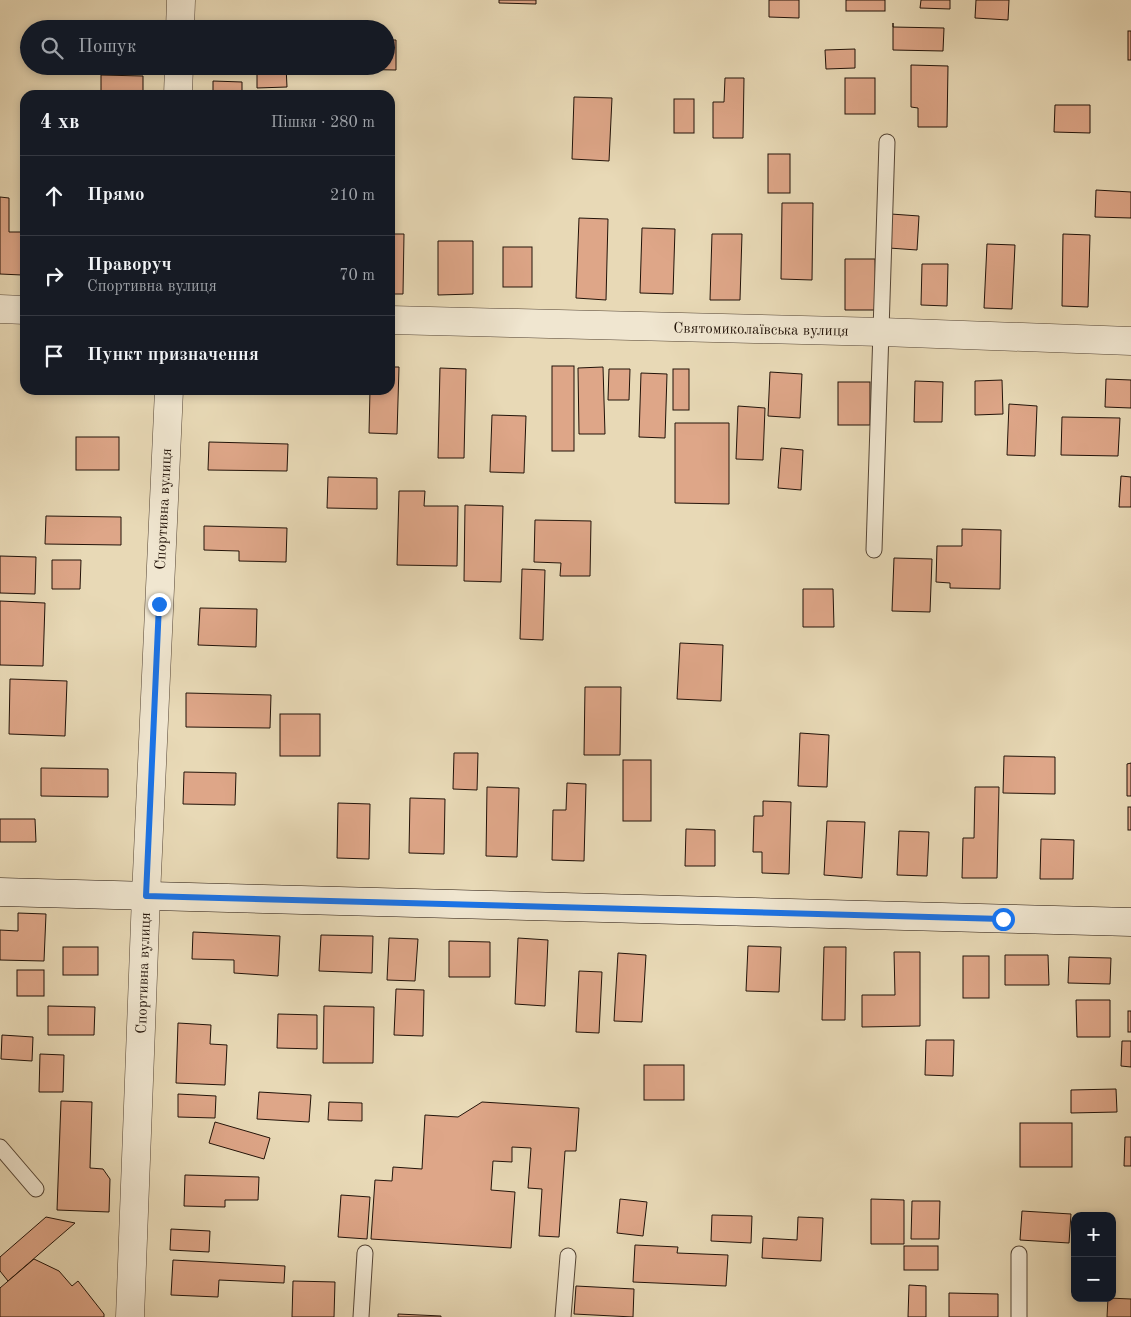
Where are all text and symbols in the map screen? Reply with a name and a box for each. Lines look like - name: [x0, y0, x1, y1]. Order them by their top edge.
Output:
- search box: [20, 20, 395, 75]
- icon: search: [38, 34, 66, 62]
- text: Пошук: [78, 38, 136, 57]
- text: 4 хв: [40, 112, 79, 133]
- text: Пішки · 280 m: [271, 115, 375, 131]
- icon: ahead: [40, 182, 68, 210]
- text: Прямо: [87, 186, 145, 205]
- text: 210 m: [330, 188, 375, 204]
- text: Праворуч: [87, 256, 172, 275]
- icon: right: [40, 262, 68, 290]
- text: 70 m: [339, 268, 375, 284]
- text: Спортивна вулиця: [87, 279, 217, 295]
- street label: Святомиколаївська вулиця: [673, 321, 849, 340]
- icon: arrive: [40, 342, 68, 370]
- text: Пункт призначення: [87, 346, 259, 365]
- street label: Спортивна вулиця: [154, 448, 175, 570]
- route end: [148, 593, 171, 616]
- route start: [992, 908, 1015, 931]
- street label: Спортивна вулиця: [135, 912, 154, 1034]
- map controls: [1071, 1212, 1116, 1302]
- button: +: [1071, 1212, 1116, 1257]
- button: −: [1071, 1257, 1116, 1302]

